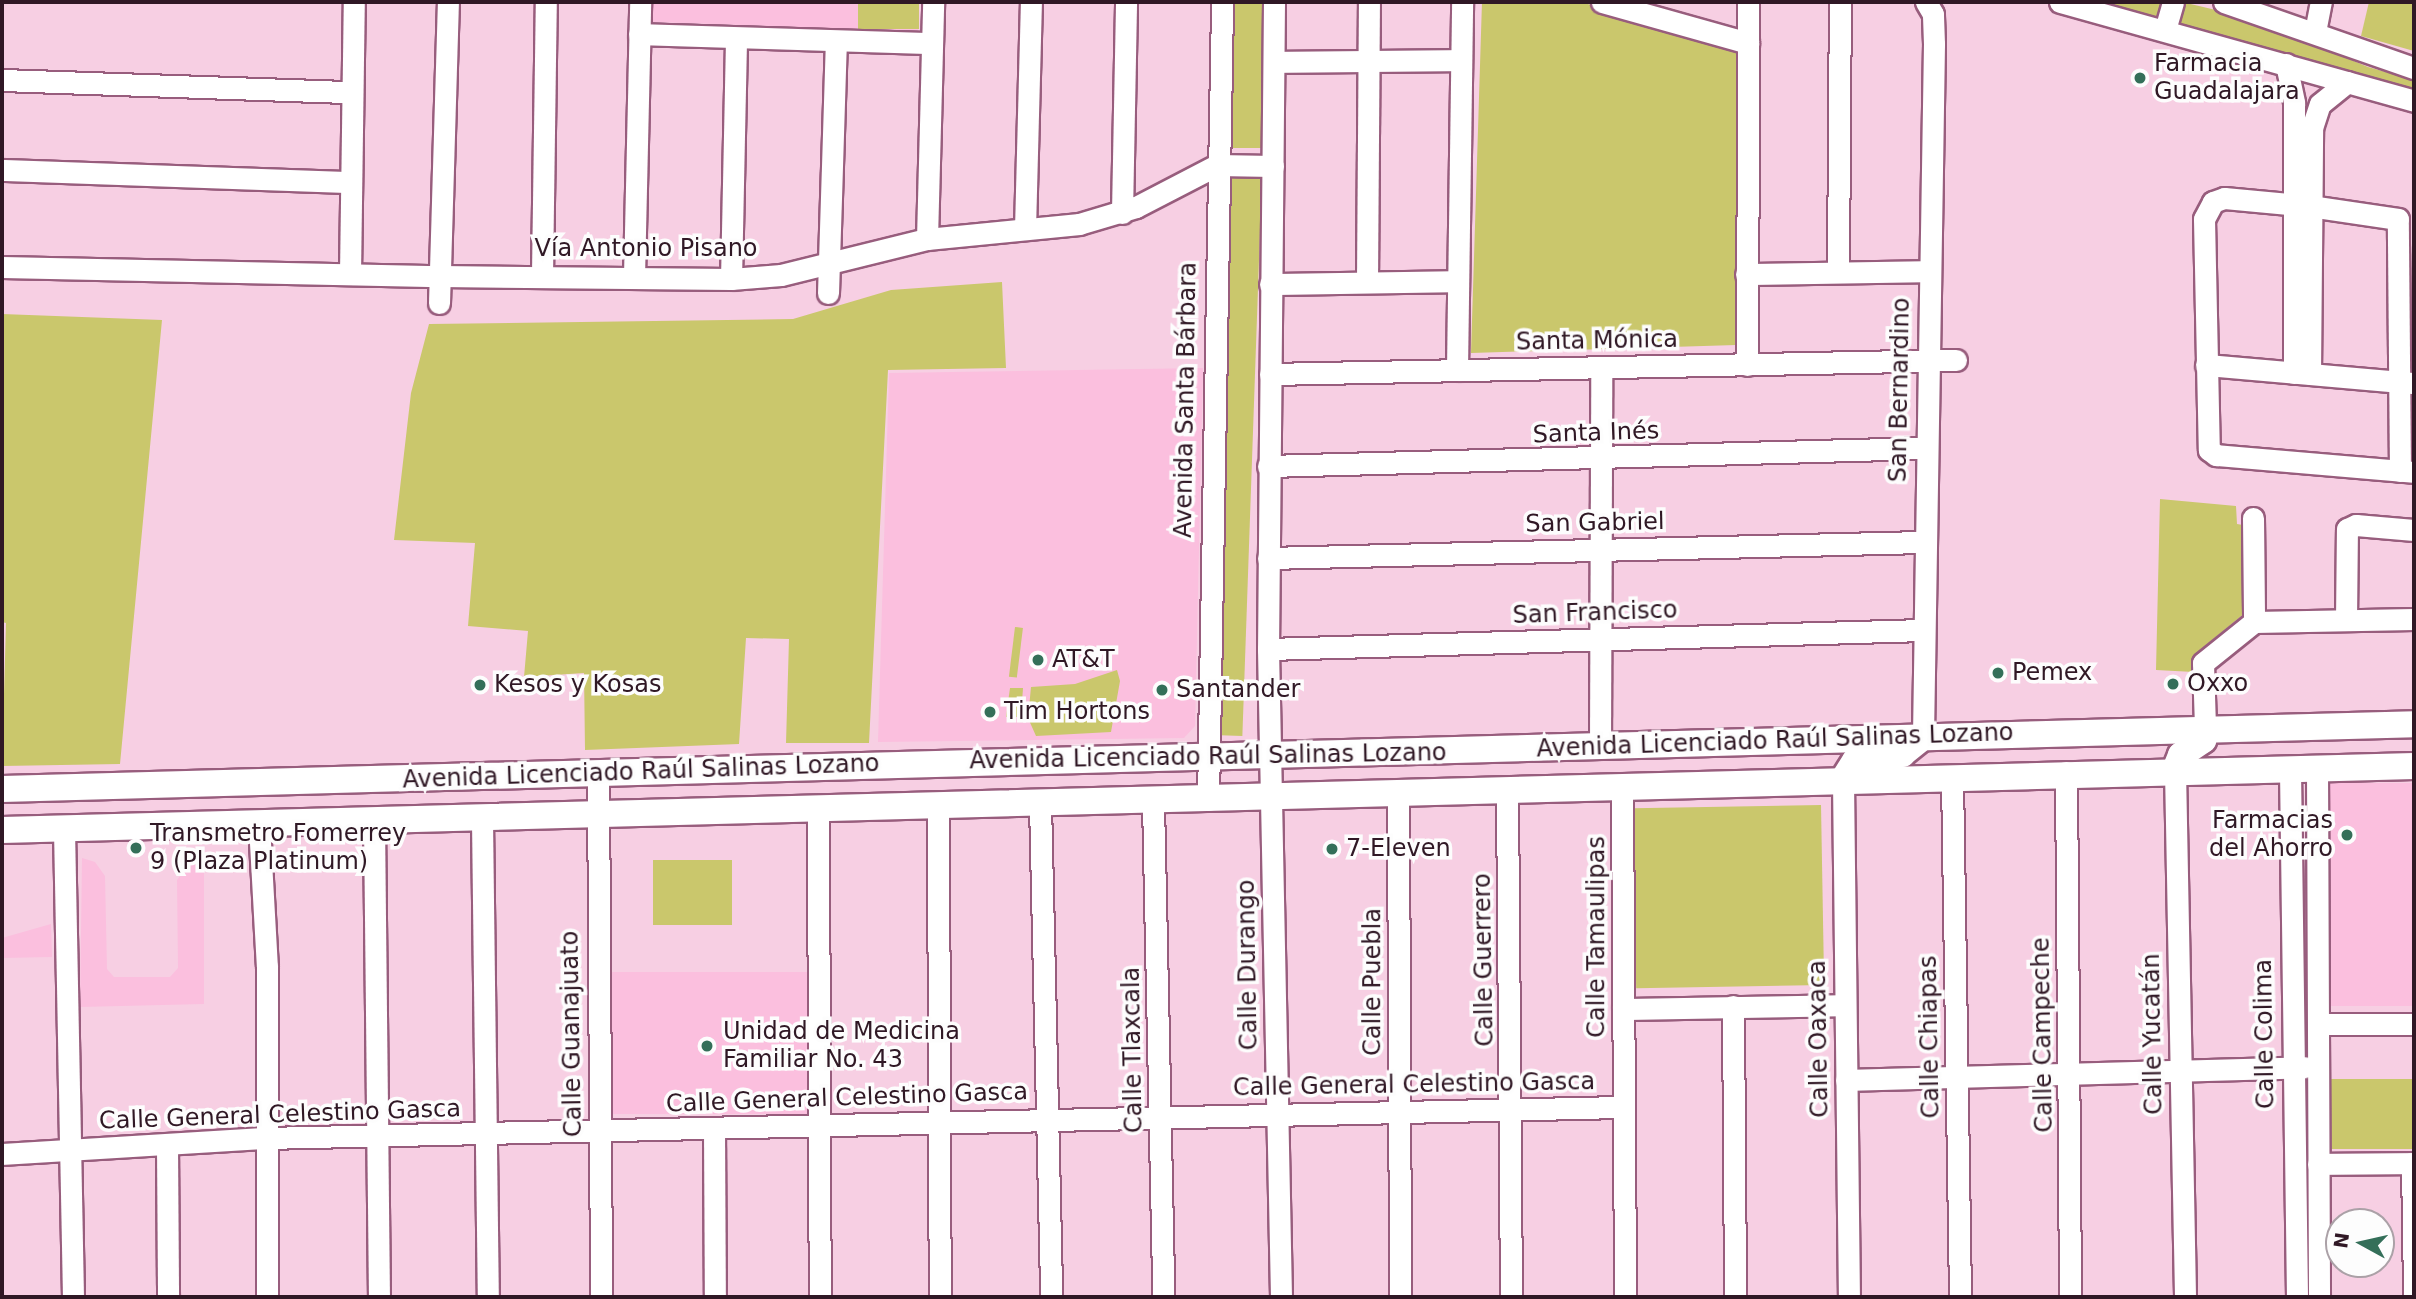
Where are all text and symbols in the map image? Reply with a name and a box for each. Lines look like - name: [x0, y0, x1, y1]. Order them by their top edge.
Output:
- place label: Farmacia Guadalajara: [2154, 50, 2300, 106]
- marker: Farmacia Guadalajara: [2132, 70, 2148, 86]
- street label: Vía Antonio Pisano: [534, 235, 758, 263]
- street label: Avenida Santa Bárbara: [1169, 262, 1203, 538]
- street label: San Bernardino: [1884, 297, 1916, 483]
- street label: Santa Mónica: [1516, 325, 1678, 357]
- street label: Santa Inés: [1532, 416, 1660, 450]
- street label: San Gabriel: [1525, 507, 1665, 539]
- street label: San Francisco: [1512, 596, 1678, 630]
- place label: AT&T: [1052, 646, 1115, 674]
- marker: AT&T: [1030, 652, 1046, 668]
- place label: Pemex: [2012, 659, 2092, 687]
- marker: Pemex: [1990, 665, 2006, 681]
- place label: Oxxo: [2187, 670, 2248, 698]
- place label: Kesos y Kosas: [494, 671, 661, 699]
- place label: Santander: [1176, 676, 1300, 704]
- marker: Oxxo: [2165, 676, 2181, 692]
- marker: Kesos y Kosas: [472, 677, 488, 693]
- marker: Santander: [1154, 682, 1170, 698]
- place label: Tim Hortons: [1004, 698, 1150, 726]
- marker: Tim Hortons: [982, 704, 998, 720]
- street label: Avenida Licenciado Raúl Salinas Lozano: [1536, 718, 2014, 764]
- street label: Avenida Licenciado Raúl Salinas Lozano: [969, 738, 1447, 776]
- street label: Avenida Licenciado Raúl Salinas Lozano: [402, 749, 880, 795]
- place label: Farmacias del Ahorro: [2209, 807, 2333, 863]
- place label: Transmetro Fomerrey 9 (Plaza Platinum): [150, 820, 406, 876]
- marker: Farmacias del Ahorro: [2339, 827, 2355, 843]
- place label: 7-Eleven: [1346, 835, 1451, 863]
- street label: Calle Tamaulipas: [1583, 836, 1611, 1038]
- marker: Transmetro Fomerrey 9 (Plaza Platinum): [128, 840, 144, 856]
- marker: 7-Eleven: [1324, 841, 1340, 857]
- street label: Calle Guerrero: [1468, 873, 1500, 1047]
- street label: Calle Durango: [1232, 879, 1264, 1051]
- street label: Calle Puebla: [1359, 908, 1387, 1056]
- street label: Calle Guanajuato: [556, 931, 588, 1137]
- street label: Calle Campeche: [2027, 937, 2059, 1133]
- street label: Calle Yucatán: [2137, 953, 2169, 1115]
- street label: Calle Chiapas: [1914, 955, 1946, 1119]
- street label: Calle Colima: [2249, 959, 2281, 1109]
- street label: Calle Oaxaca: [1803, 960, 1835, 1118]
- street label: Calle Tlaxcala: [1117, 967, 1149, 1133]
- place label: Unidad de Medicina Familiar No. 43: [723, 1018, 960, 1074]
- marker: Unidad de Medicina Familiar No. 43: [697, 1036, 717, 1056]
- street label: Calle General Celestino Gasca: [1233, 1067, 1595, 1103]
- street label: Calle General Celestino Gasca: [666, 1077, 1028, 1119]
- street label: Calle General Celestino Gasca: [99, 1094, 461, 1136]
- north arrow: [2325, 1208, 2395, 1278]
- text: N: [2329, 1231, 2353, 1250]

